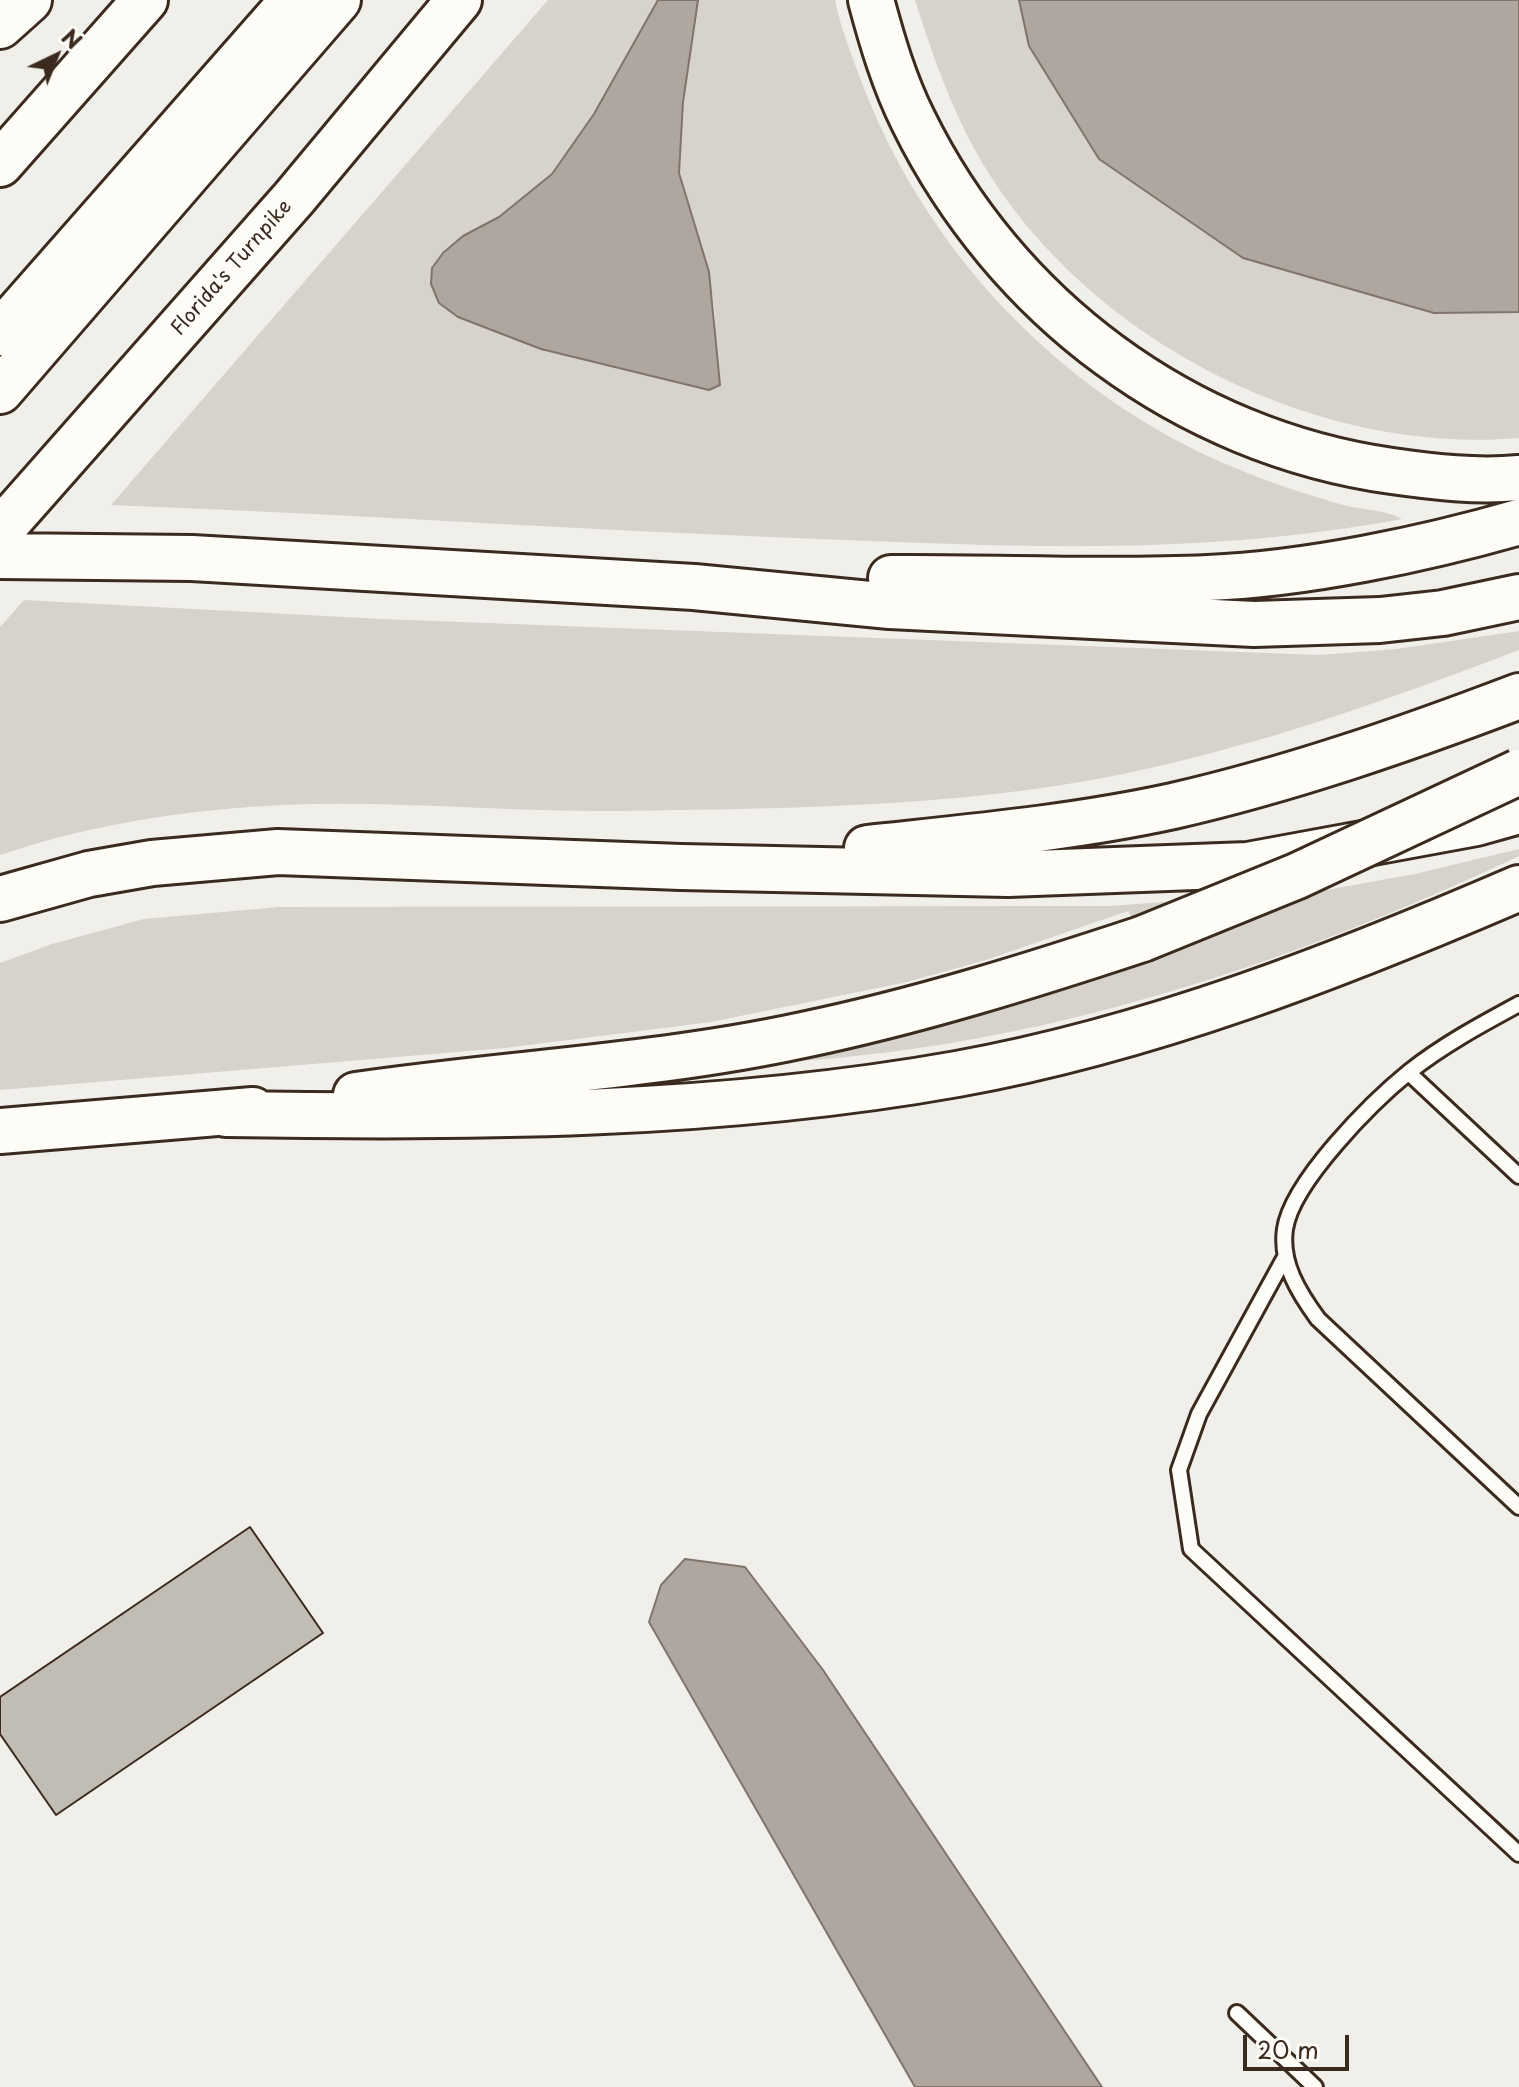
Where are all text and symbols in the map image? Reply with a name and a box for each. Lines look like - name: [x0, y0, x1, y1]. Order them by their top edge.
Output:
- north arrow: [16, 16, 96, 96]
- text: N: [55, 20, 90, 56]
- street label: Florida's Turnpike: [167, 195, 297, 341]
- scale bar: [1247, 2019, 1353, 2069]
- text: 20 m: [1257, 2031, 1319, 2067]

